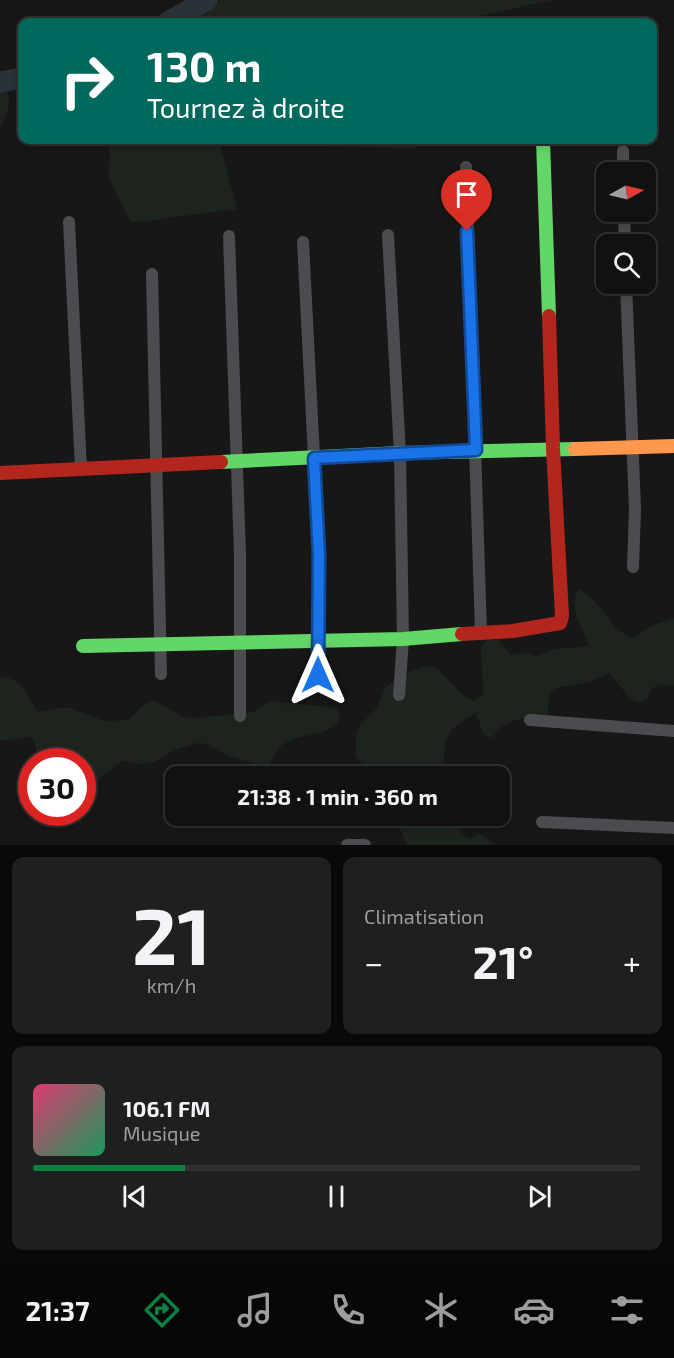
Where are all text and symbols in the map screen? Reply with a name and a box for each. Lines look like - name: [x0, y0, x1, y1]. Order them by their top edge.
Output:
- text: 130 m: [147, 40, 262, 90]
- icon: right: [48, 42, 126, 120]
- text: Tournez à droite: [147, 91, 345, 123]
- north arrow: [596, 162, 656, 222]
- map controls: [596, 162, 656, 294]
- pin: [441, 169, 492, 231]
- icon: arrive: [450, 178, 483, 211]
- button: search: [596, 234, 656, 294]
- position arrow: [286, 643, 350, 707]
- speed limit sign: 30: [18, 748, 96, 826]
- text: 21:38 · 1 min · 360 m: [237, 783, 438, 809]
- text: 21: [132, 887, 211, 981]
- text: Climatisation: [364, 904, 484, 928]
- text: 21°: [473, 934, 534, 988]
- text: −: [364, 942, 383, 982]
- text: +: [623, 942, 641, 982]
- text: km/h: [147, 973, 196, 997]
- text: 106.1 FM: [123, 1095, 210, 1121]
- text: Musique: [123, 1121, 201, 1145]
- icon: previous: [118, 1180, 151, 1213]
- icon: pause: [320, 1180, 353, 1213]
- icon: next: [523, 1180, 556, 1213]
- icon: directions: [141, 1289, 183, 1331]
- icon: music: [234, 1289, 276, 1331]
- icon: phone: [327, 1289, 369, 1331]
- icon: climate: [420, 1289, 462, 1331]
- icon: car: [513, 1289, 555, 1331]
- icon: filters: [606, 1289, 648, 1331]
- text: 21:37: [26, 1294, 89, 1326]

